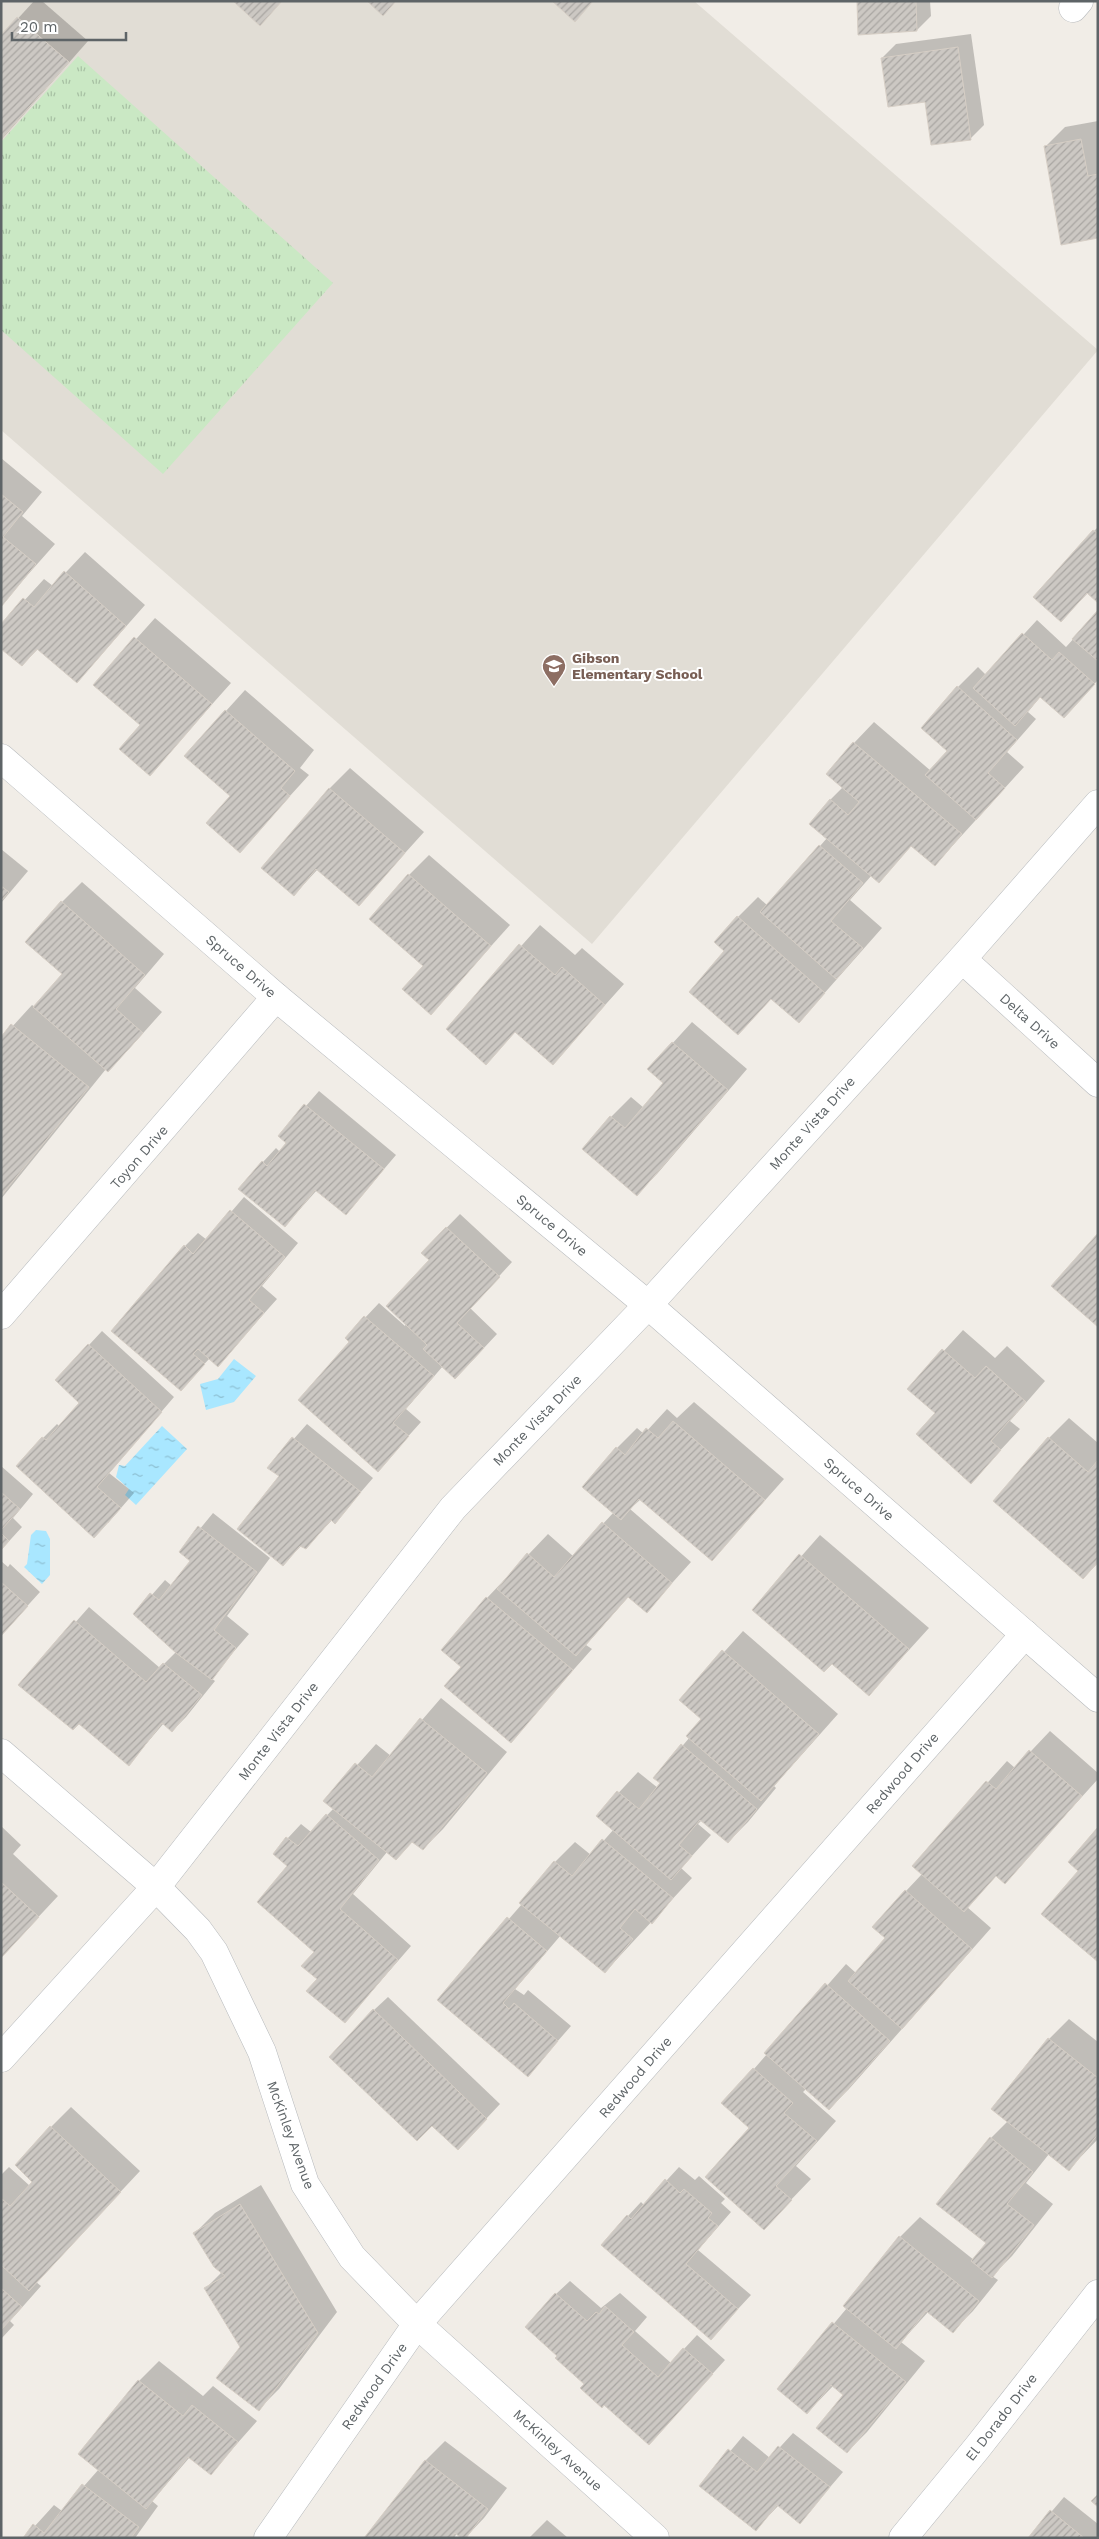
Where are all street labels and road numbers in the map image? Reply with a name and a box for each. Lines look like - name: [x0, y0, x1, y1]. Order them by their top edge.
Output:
- street label: Spruce Drive: [203, 931, 279, 1001]
- street label: Delta Drive: [997, 990, 1063, 1052]
- street label: Monte Vista Drive: [766, 1073, 858, 1173]
- street label: Toyon Drive: [107, 1122, 171, 1192]
- street label: Spruce Drive: [513, 1191, 591, 1259]
- street label: Monte Vista Drive: [489, 1371, 585, 1469]
- street label: Spruce Drive: [821, 1454, 897, 1524]
- street label: Monte Vista Drive: [235, 1679, 321, 1783]
- street label: Redwood Drive: [862, 1729, 942, 1817]
- street label: Redwood Drive: [595, 2033, 675, 2121]
- street label: McKinley Avenue: [264, 2079, 318, 2191]
- street label: Redwood Drive: [338, 2339, 410, 2433]
- street label: El Dorado Drive: [962, 2370, 1040, 2464]
- street label: McKinley Avenue: [510, 2406, 606, 2494]

